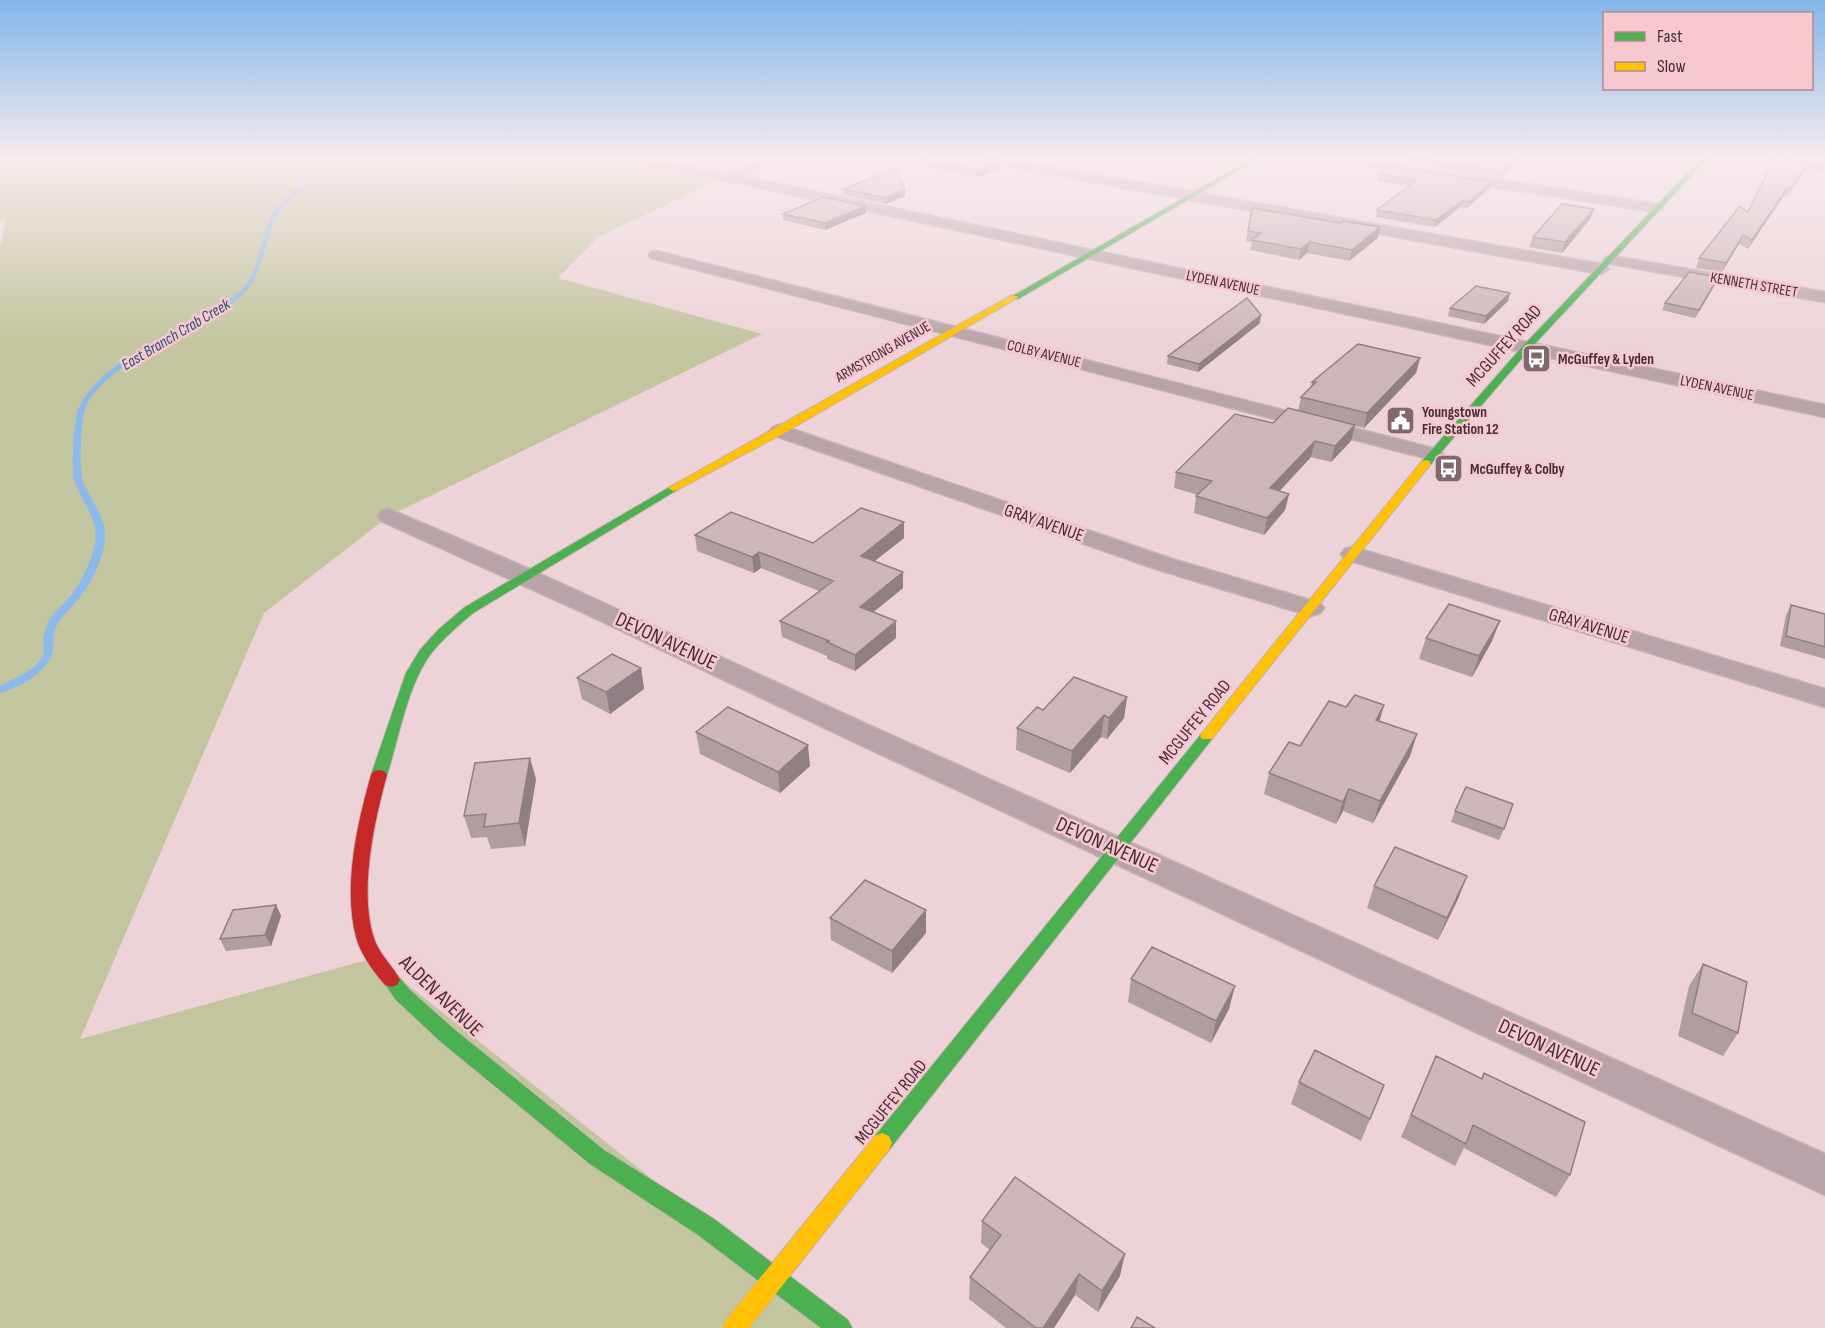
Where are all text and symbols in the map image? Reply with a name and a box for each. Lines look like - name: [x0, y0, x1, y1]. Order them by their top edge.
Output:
- legend: [1603, 12, 1813, 90]
- text: Fast: [1657, 26, 1683, 47]
- text: Slow: [1657, 56, 1686, 77]
- street label: LYDEN AVENUE: [1185, 266, 1261, 300]
- street label: KENNETH STREET: [1709, 268, 1799, 302]
- water label: East Branch Crab Creek: [118, 295, 235, 375]
- street label: MCGUFFEY ROAD: [1462, 301, 1546, 391]
- street label: ARMSTRONG AVENUE: [831, 317, 934, 387]
- street label: COLBY AVENUE: [1005, 336, 1083, 372]
- bus stop icon: McGuffey & Lyden: [1521, 343, 1553, 375]
- place label: McGuffey & Lyden: [1558, 350, 1654, 369]
- street label: LYDEN AVENUE: [1679, 371, 1755, 405]
- place label: Youngstown Fire Station 12: [1422, 403, 1499, 439]
- public building icon: Youngstown Fire Station 12: [1385, 405, 1417, 437]
- bus stop icon: McGuffey & Colby: [1433, 453, 1465, 485]
- place label: McGuffey & Colby: [1470, 460, 1565, 479]
- street label: GRAY AVENUE: [1001, 500, 1087, 546]
- street label: GRAY AVENUE: [1546, 604, 1632, 648]
- street label: DEVON AVENUE: [611, 607, 721, 675]
- street label: MCGUFFEY ROAD: [1155, 675, 1235, 769]
- street label: DEVON AVENUE: [1052, 811, 1162, 879]
- street label: ALDEN AVENUE: [393, 949, 488, 1042]
- street label: DEVON AVENUE: [1494, 1014, 1604, 1082]
- street label: MCGUFFEY ROAD: [851, 1055, 931, 1149]

